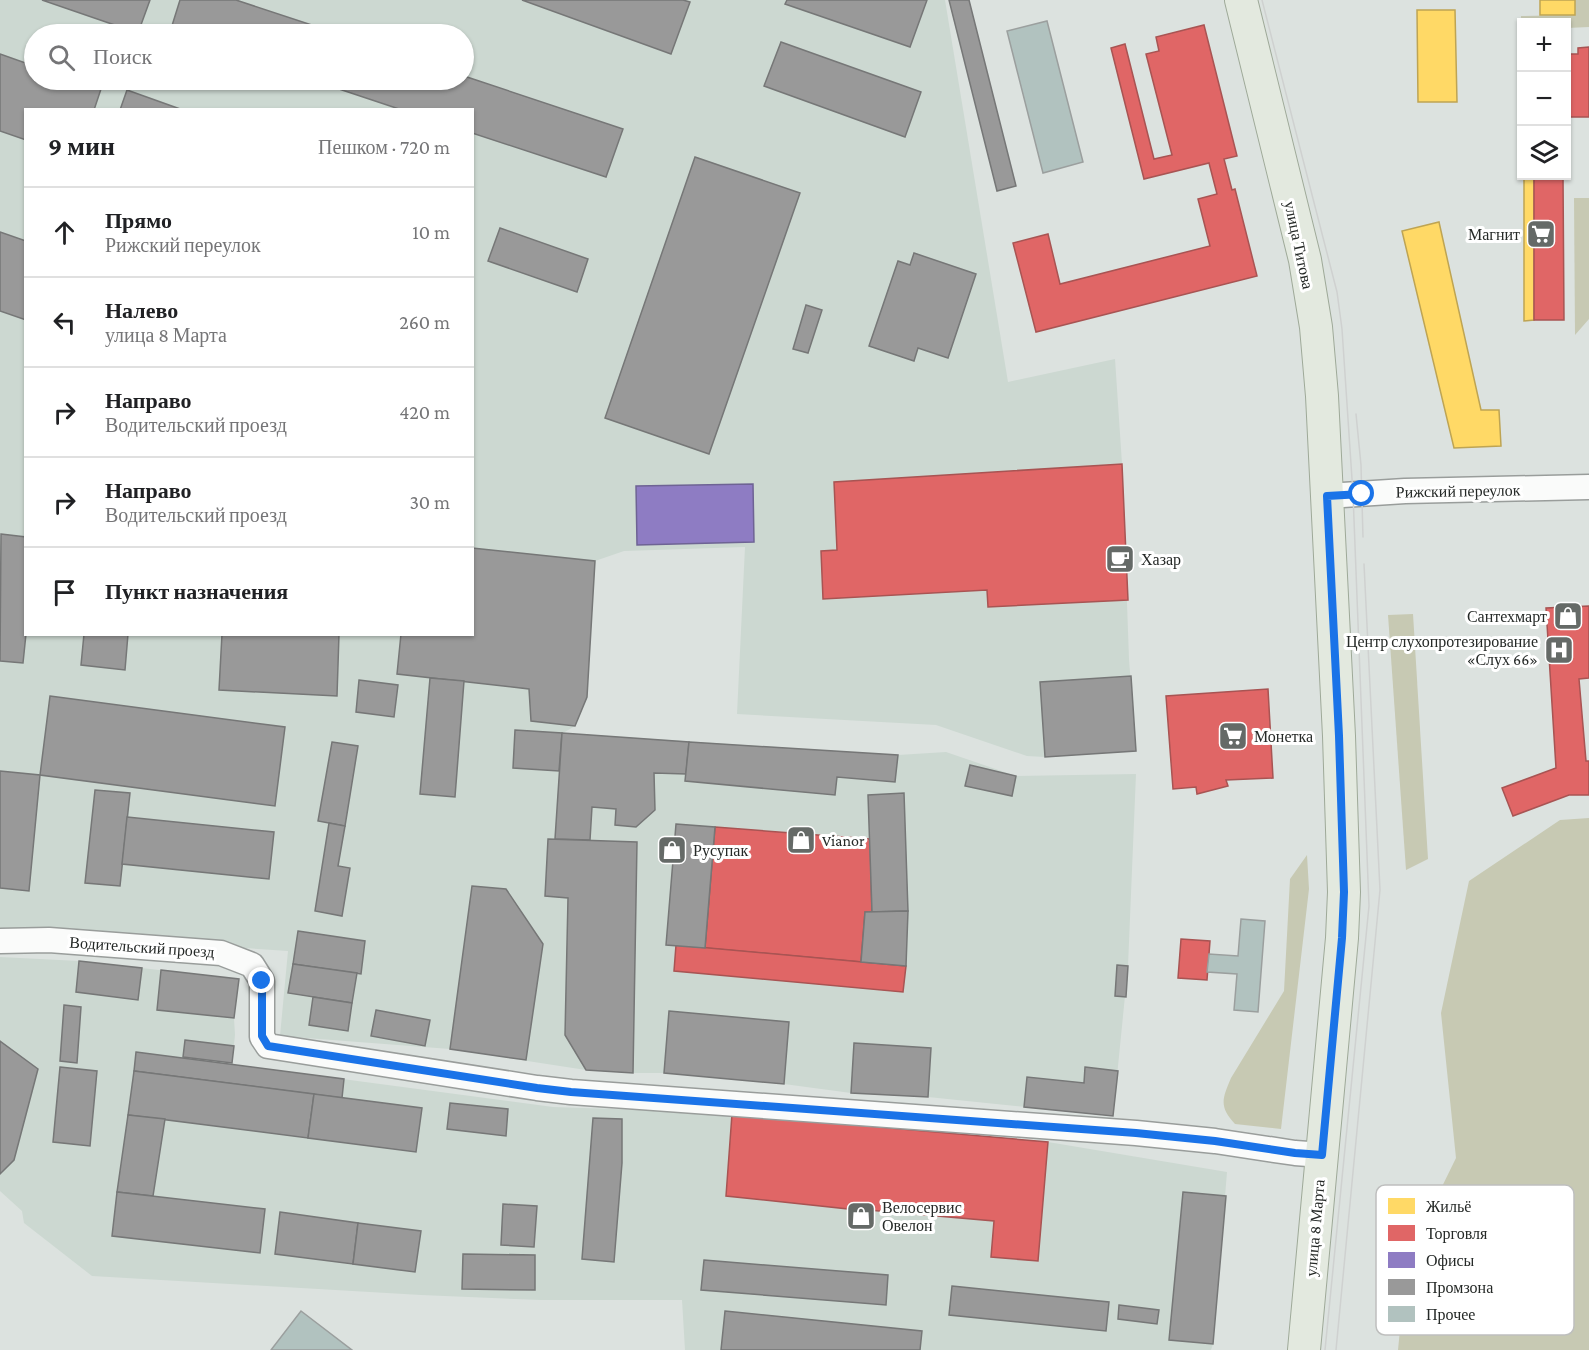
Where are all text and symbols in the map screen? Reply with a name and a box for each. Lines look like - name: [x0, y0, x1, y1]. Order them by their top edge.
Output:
- map controls: [1517, 18, 1571, 180]
- button: +: [1517, 18, 1571, 72]
- search box: [24, 24, 474, 90]
- icon: search: [45, 41, 78, 74]
- text: Поиск: [93, 44, 152, 69]
- button: −: [1517, 72, 1571, 126]
- button: layers: [1517, 126, 1571, 180]
- text: 9 мин: [48, 132, 115, 161]
- text: Пешком · 720 m: [318, 136, 450, 158]
- street label: улица Титова: [1280, 199, 1317, 291]
- text: Прямо: [105, 208, 172, 233]
- icon: ahead: [48, 216, 81, 249]
- supermarket icon: Магнит: [1525, 218, 1557, 250]
- text: 10 m: [412, 221, 450, 243]
- place label: Магнит: [1468, 226, 1520, 243]
- text: Рижский переулок: [105, 234, 261, 256]
- text: Налево: [105, 298, 178, 323]
- icon: left: [48, 306, 81, 339]
- text: 260 m: [399, 311, 450, 333]
- text: улица 8 Марта: [105, 324, 227, 346]
- text: Направо: [105, 388, 191, 413]
- icon: right: [48, 396, 81, 429]
- text: 420 m: [399, 401, 450, 423]
- text: Водительский проезд: [105, 414, 287, 436]
- text: Направо: [105, 478, 191, 503]
- route start: [1348, 480, 1374, 506]
- street label: Рижский переулок: [1396, 481, 1521, 502]
- icon: right: [48, 486, 81, 519]
- text: 30 m: [409, 491, 450, 513]
- text: Водительский проезд: [105, 504, 287, 526]
- cafe icon: Хазар: [1104, 543, 1136, 575]
- place label: Хазар: [1141, 551, 1181, 569]
- icon: arrive: [48, 576, 81, 609]
- text: Пункт назначения: [105, 579, 288, 604]
- shop icon: Сантехмарт: [1552, 600, 1584, 632]
- place label: Сантехмарт: [1467, 608, 1547, 626]
- place label: Центр слухопротезирование «Слух 66»: [1346, 633, 1538, 669]
- hospital icon: Центр слухопротезирование «Слух 66»: [1543, 634, 1575, 666]
- supermarket icon: Монетка: [1217, 720, 1249, 752]
- place label: Монетка: [1254, 728, 1313, 745]
- shop icon: Vianor: [785, 824, 817, 856]
- place label: Vianor: [822, 832, 865, 849]
- shop icon: Русупак: [656, 834, 688, 866]
- place label: Русупак: [693, 842, 748, 860]
- street label: Водительский проезд: [69, 933, 215, 962]
- route end: [248, 967, 274, 993]
- street label: улица 8 Марта: [1302, 1179, 1329, 1277]
- legend: [1376, 1185, 1574, 1335]
- text: Жильё: [1426, 1198, 1471, 1215]
- place label: Велосервис Овелон: [882, 1199, 962, 1234]
- shop icon: Велосервис Овелон: [845, 1200, 877, 1232]
- text: Торговля: [1426, 1225, 1488, 1243]
- text: Офисы: [1426, 1252, 1475, 1270]
- text: Промзона: [1426, 1279, 1493, 1297]
- text: Прочее: [1426, 1306, 1475, 1324]

